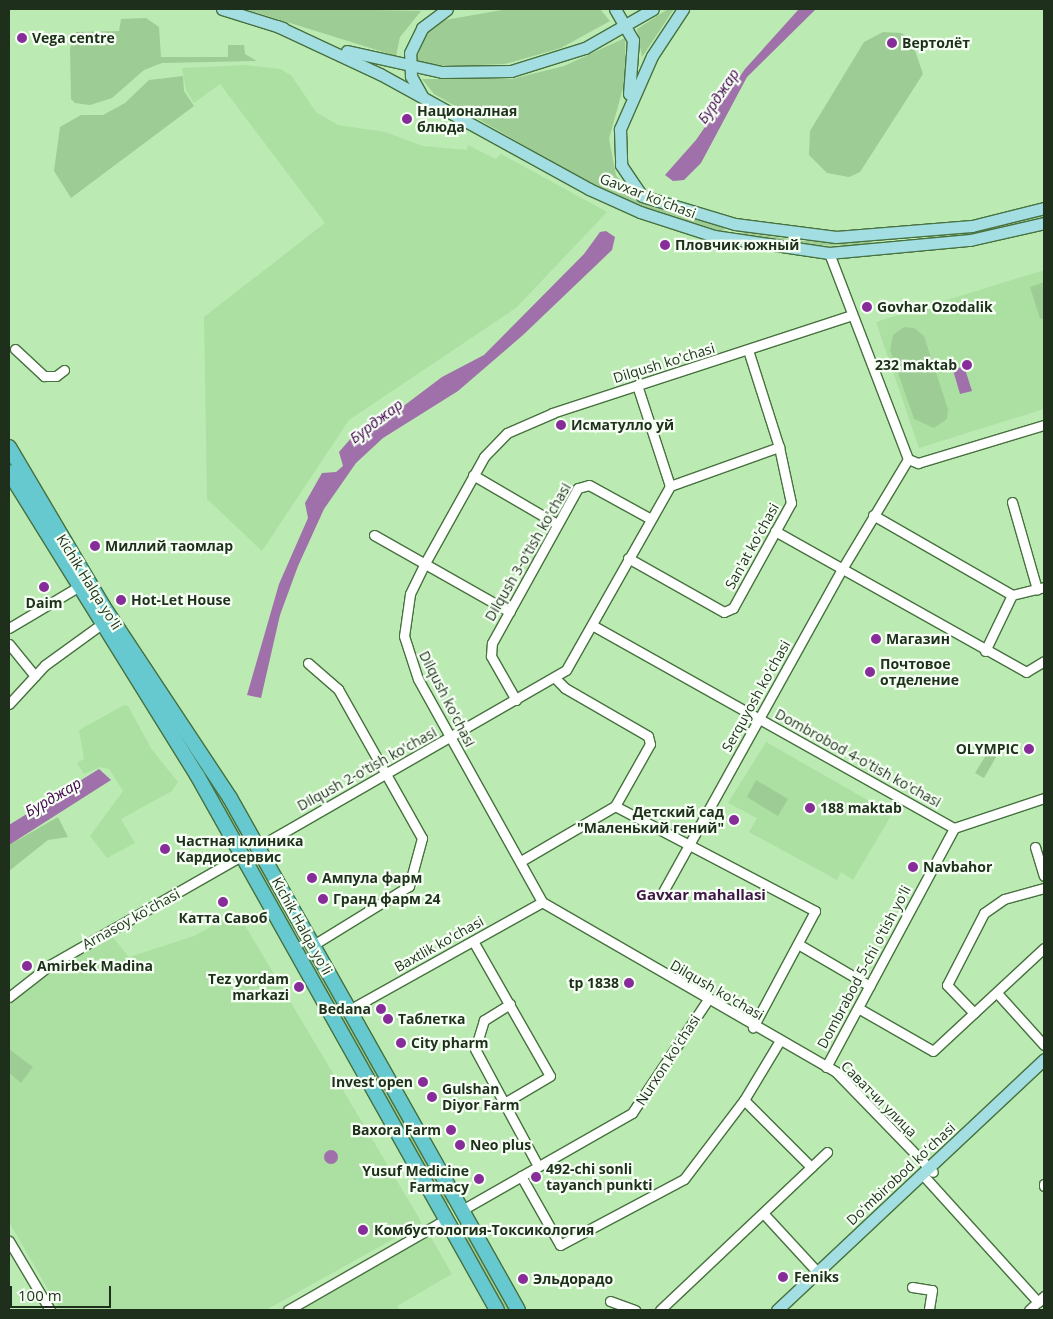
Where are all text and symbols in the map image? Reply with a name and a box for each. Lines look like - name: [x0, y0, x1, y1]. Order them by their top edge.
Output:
- place label: Vega centre: [32, 30, 115, 46]
- marker: Vega centre: [16, 32, 28, 44]
- place label: Вертолёт: [902, 35, 970, 51]
- marker: Вертолёт: [886, 37, 898, 49]
- water label: Бурджар: [693, 65, 743, 127]
- place label: Националная блюда: [417, 103, 517, 136]
- marker: Националная блюда: [401, 113, 413, 125]
- street label: Gavxar ko'chasi: [598, 170, 698, 222]
- place label: Пловчик южный: [675, 237, 799, 253]
- marker: Пловчик южный: [659, 239, 671, 251]
- place label: Govhar Ozodalik: [877, 299, 993, 315]
- marker: Govhar Ozodalik: [861, 301, 873, 313]
- street label: Dilqush ko'chasi: [611, 340, 717, 386]
- place label: 232 maktab: [875, 357, 957, 373]
- marker: 232 maktab: [961, 359, 973, 371]
- water label: Бурджар: [346, 395, 406, 447]
- place label: Исматулло уй: [571, 417, 674, 433]
- marker: Исматулло уй: [555, 419, 567, 431]
- street label: Dilqush 3-o'tish ko'chasi: [482, 480, 574, 624]
- street label: San'at ko'chasi: [721, 500, 783, 592]
- street label: Kichik Halqa yo'li: [53, 531, 125, 633]
- place label: Миллий таомлар: [105, 538, 233, 554]
- marker: Миллий таомлар: [89, 540, 101, 552]
- marker: Daim: [38, 581, 50, 593]
- place label: Hot-Let House: [131, 592, 231, 608]
- marker: Hot-Let House: [115, 594, 127, 606]
- place label: Daim: [26, 595, 62, 611]
- place label: Магазин: [886, 631, 950, 647]
- marker: Магазин: [870, 633, 882, 645]
- street label: Serquyosh ko'chasi: [718, 637, 794, 755]
- street label: Dilqush ko'chasi: [416, 648, 478, 750]
- place label: Почтовое отделение: [880, 656, 959, 689]
- marker: Почтовое отделение: [864, 666, 876, 678]
- street label: Dombrobod 4-o'tish ko'chasi: [772, 705, 944, 811]
- street label: Dilqush 2-o'tish ko'chasi: [294, 724, 440, 814]
- place label: OLYMPIC: [956, 741, 1019, 757]
- marker: OLYMPIC: [1023, 743, 1035, 755]
- water label: Бурджар: [22, 774, 84, 820]
- place label: 188 maktab: [820, 800, 902, 816]
- marker: 188 maktab: [804, 802, 816, 814]
- place label: Детский сад "Маленький гений": [577, 804, 724, 836]
- marker: Детский сад "Маленький гений": [728, 814, 740, 826]
- place label: Частная клиника Кардиосервис: [176, 833, 304, 866]
- marker: Частная клиника Кардиосервис: [158, 842, 172, 856]
- place label: Navbahor: [923, 859, 992, 875]
- marker: Navbahor: [907, 861, 919, 873]
- place label: Ампула фарм: [322, 870, 422, 886]
- marker: Ампула фарм: [306, 872, 318, 884]
- street label: Kichik Halqa yo'li: [268, 874, 336, 978]
- street label: Dombrabod 5-chi o'tish yo'li: [814, 883, 914, 1051]
- street label: Arnasoy ko'chasi: [79, 885, 183, 953]
- district label: Gavxar mahallasi: [636, 886, 766, 904]
- place label: Гранд фарм 24: [333, 891, 441, 907]
- marker: Гранд фарм 24: [317, 893, 329, 905]
- marker: Катта Савоб: [217, 896, 229, 908]
- place label: Катта Савоб: [178, 910, 268, 926]
- street label: Baxtlik ko'chasi: [391, 913, 487, 975]
- street label: Dilqush ko'chasi: [667, 956, 767, 1024]
- place label: Amirbek Madina: [37, 958, 153, 974]
- marker: Amirbek Madina: [21, 960, 33, 972]
- place label: Tez yordam markazi: [208, 971, 289, 1004]
- place label: tp 1838: [568, 975, 619, 991]
- marker: tp 1838: [623, 977, 635, 989]
- marker: Tez yordam markazi: [293, 981, 305, 993]
- place label: Bedana: [318, 1001, 371, 1017]
- marker: Bedana: [375, 1003, 387, 1015]
- place label: Таблетка: [398, 1011, 465, 1027]
- street label: Nurxon ko'chasi: [632, 1011, 704, 1109]
- marker: Таблетка: [382, 1013, 394, 1025]
- place label: City pharm: [411, 1035, 488, 1051]
- marker: City pharm: [395, 1037, 407, 1049]
- street label: Саватчи улица: [838, 1058, 920, 1140]
- place label: Invest open: [331, 1074, 413, 1090]
- marker: Invest open: [417, 1076, 429, 1088]
- place label: Gulshan Diyor Farm: [442, 1081, 520, 1114]
- marker: Gulshan Diyor Farm: [426, 1091, 438, 1103]
- street label: Doʻmbirobod koʻchasi: [843, 1119, 959, 1229]
- place label: Baxora Farm: [352, 1122, 441, 1138]
- marker: Baxora Farm: [445, 1124, 457, 1136]
- place label: Neo plus: [470, 1137, 531, 1153]
- marker: Neo plus: [454, 1139, 466, 1151]
- place label: 492-chi sonli tayanch punkti: [546, 1161, 652, 1194]
- place label: Yusuf Medicine Farmacy: [362, 1163, 469, 1196]
- marker: 492-chi sonli tayanch punkti: [530, 1171, 542, 1183]
- marker: Yusuf Medicine Farmacy: [473, 1173, 485, 1185]
- place label: Комбустология-Токсикология: [374, 1222, 594, 1238]
- marker: Комбустология-Токсикология: [356, 1223, 370, 1237]
- place label: Feniks: [794, 1269, 839, 1285]
- marker: Feniks: [776, 1270, 790, 1284]
- place label: Эльдорадо: [533, 1271, 613, 1287]
- marker: Эльдорадо: [517, 1273, 529, 1285]
- scale bar: [12, 1276, 114, 1308]
- text: 100 m: [18, 1285, 62, 1305]

